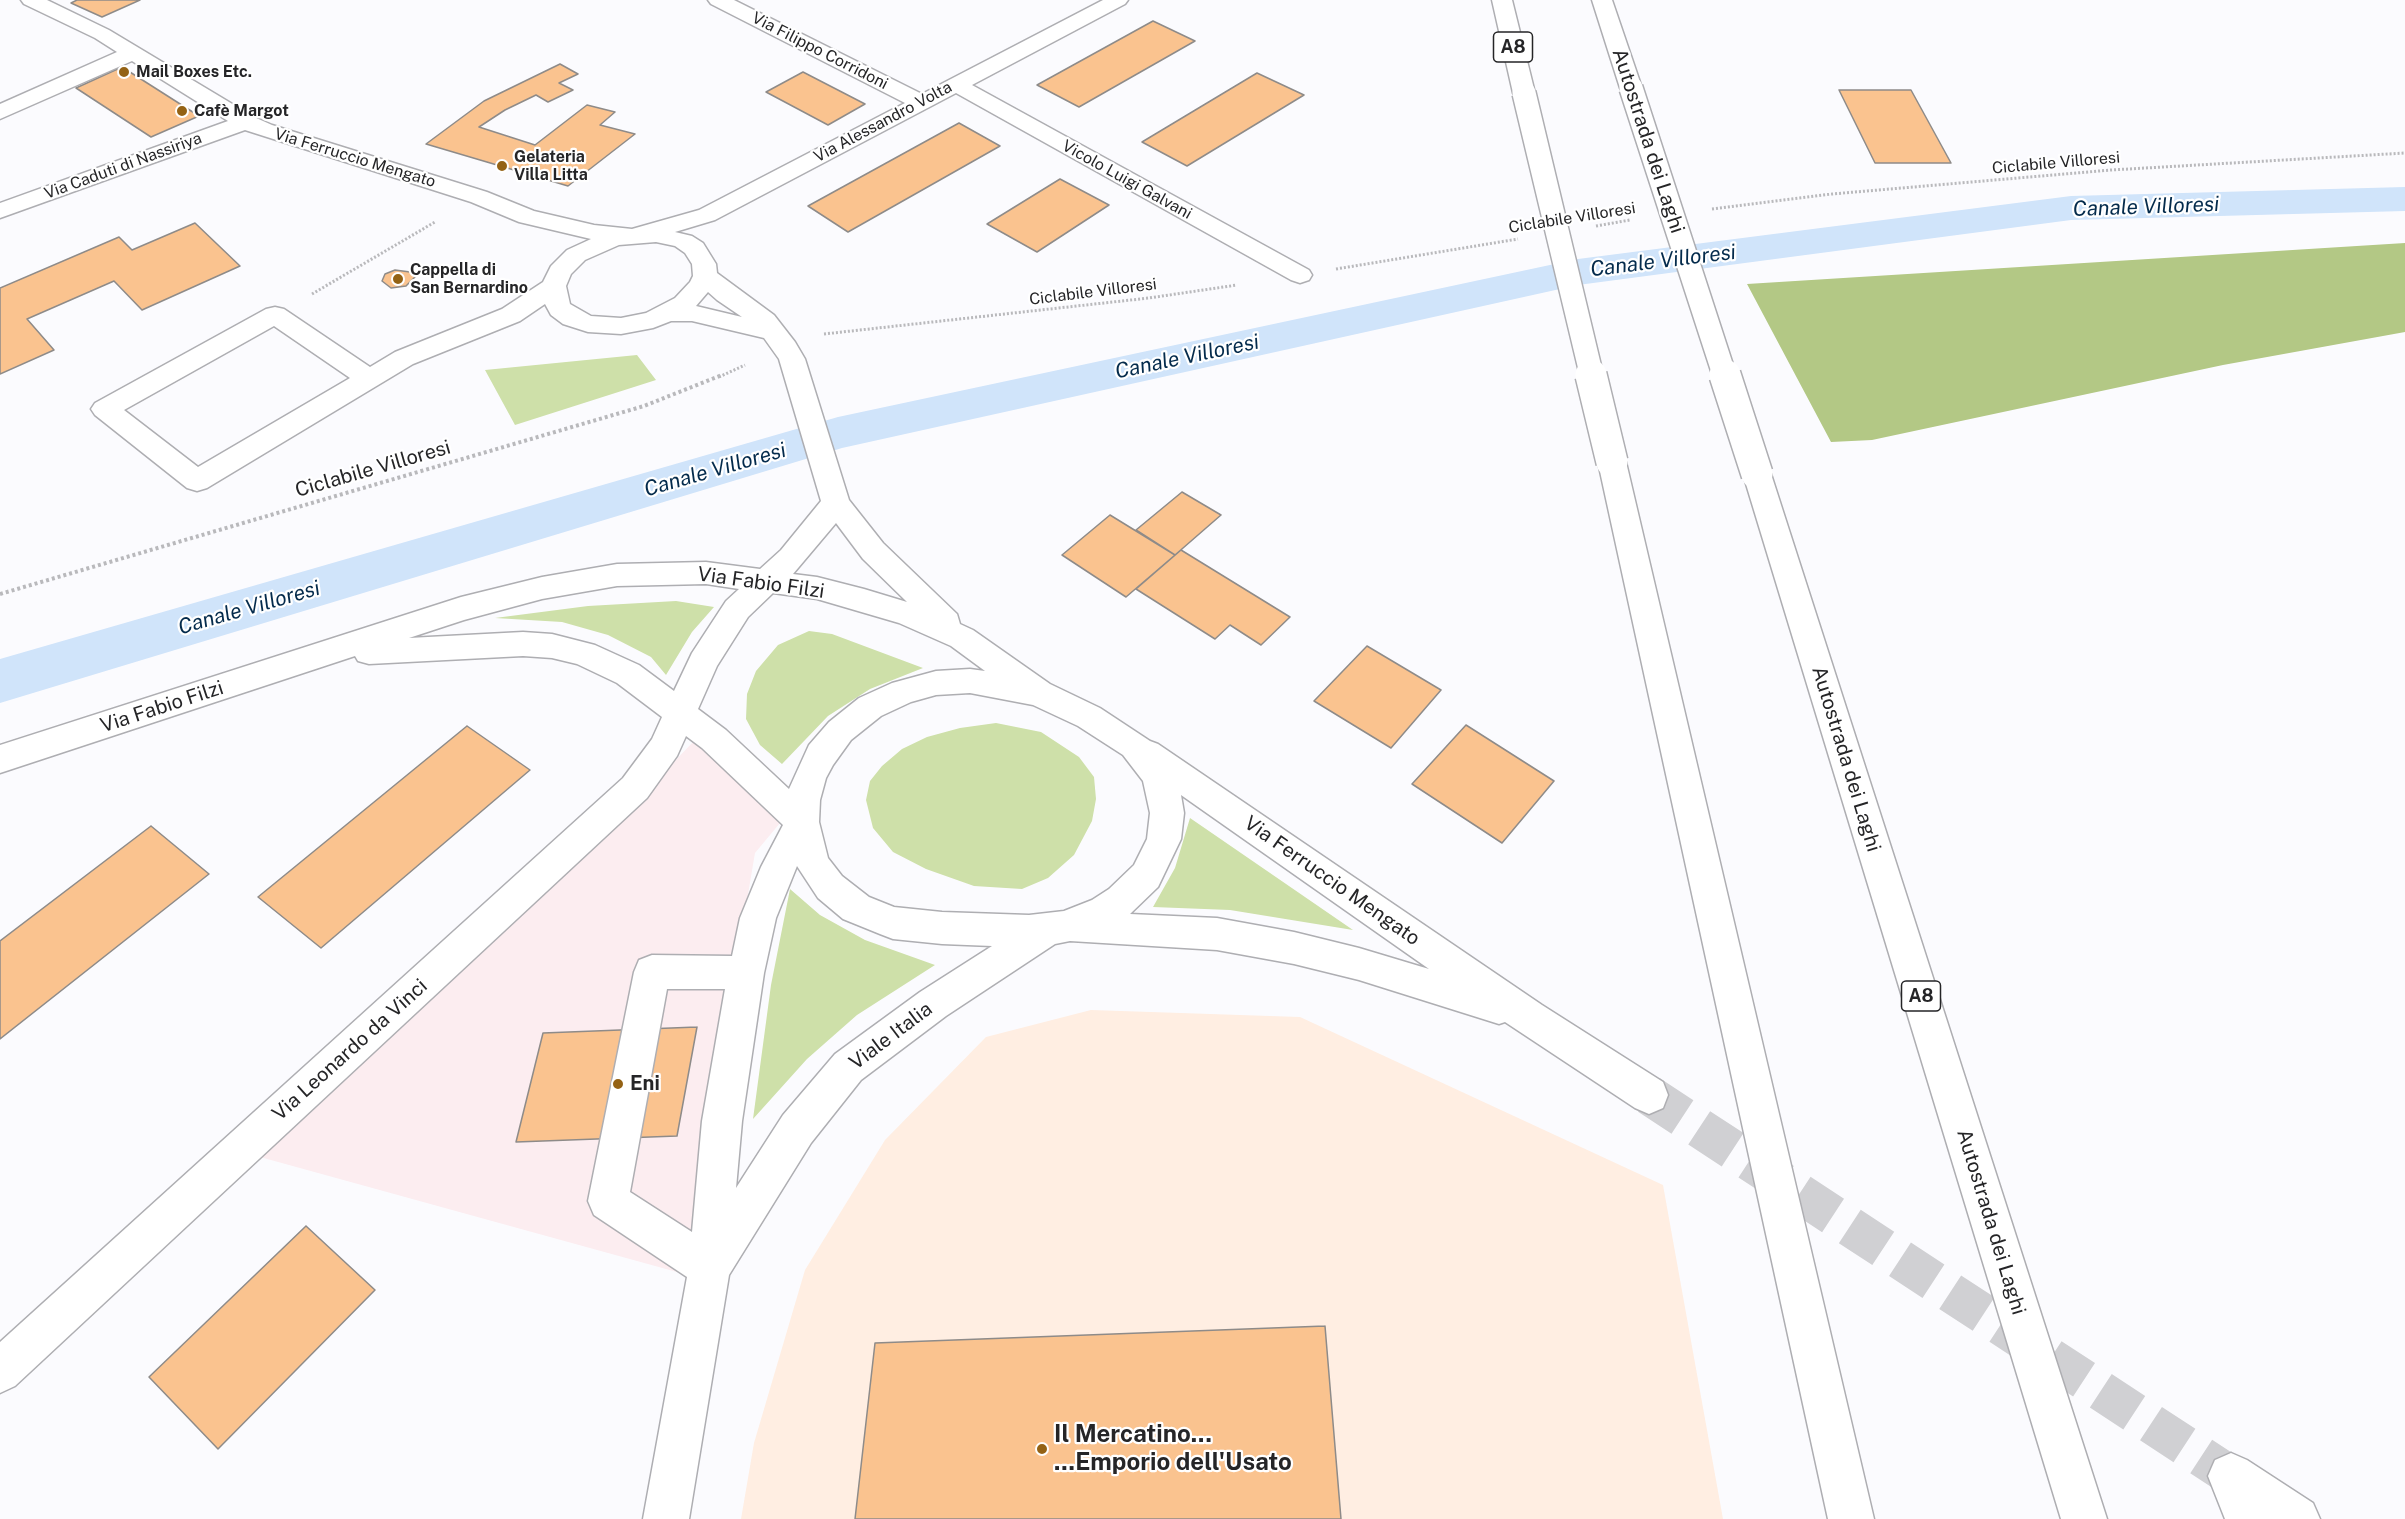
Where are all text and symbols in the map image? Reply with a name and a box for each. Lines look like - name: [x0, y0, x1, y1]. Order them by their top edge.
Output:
- street label: Via Filippo Corridoni: [749, 8, 891, 94]
- road number: A8: [1494, 32, 1532, 62]
- street label: Autostrada dei Laghi: [1607, 46, 1689, 236]
- place label: Mail Boxes Etc.: [136, 62, 252, 82]
- marker: Mail Boxes Etc.: [117, 65, 131, 79]
- street label: Via Alessandro Volta: [811, 77, 955, 167]
- place label: Cafè Margot: [194, 101, 289, 121]
- marker: Cafè Margot: [175, 104, 189, 118]
- street label: Via Ferruccio Mengato: [272, 124, 438, 192]
- street label: Via Caduti di Nassiriya: [42, 129, 204, 203]
- street label: Vicolo Luigi Galvani: [1059, 136, 1195, 224]
- place label: Gelateria Villa Litta: [514, 147, 588, 185]
- street label: Ciclabile Villoresi: [1991, 148, 2121, 178]
- marker: Gelateria Villa Litta: [495, 159, 509, 173]
- water label: Canale Villoresi: [2072, 192, 2220, 222]
- street label: Ciclabile Villoresi: [1507, 198, 1637, 238]
- water label: Canale Villoresi: [1589, 240, 1737, 282]
- place label: Cappella di San Bernardino: [410, 260, 528, 298]
- marker: Cappella di San Bernardino: [391, 272, 405, 286]
- street label: Ciclabile Villoresi: [1028, 275, 1158, 309]
- water label: Canale Villoresi: [1113, 329, 1261, 385]
- street label: Ciclabile Villoresi: [293, 435, 453, 503]
- water label: Canale Villoresi: [641, 438, 789, 502]
- street label: Via Fabio Filzi: [696, 562, 826, 604]
- water label: Canale Villoresi: [175, 576, 323, 640]
- street label: Autostrada dei Laghi: [1806, 663, 1886, 855]
- street label: Via Fabio Filzi: [98, 676, 226, 738]
- street label: Via Ferruccio Mengato: [1239, 811, 1425, 951]
- street label: Via Leonardo da Vinci: [268, 974, 432, 1126]
- road number: A8: [1902, 981, 1940, 1011]
- street label: Viale Italia: [845, 997, 937, 1075]
- place label: Eni: [630, 1072, 660, 1096]
- marker: Eni: [611, 1077, 625, 1091]
- street label: Autostrada dei Laghi: [1951, 1126, 2031, 1318]
- place label: Il Mercatino... ...Emporio dell'Usato: [1054, 1421, 1292, 1477]
- marker: Il Mercatino... ...Emporio dell'Usato: [1035, 1442, 1049, 1456]

